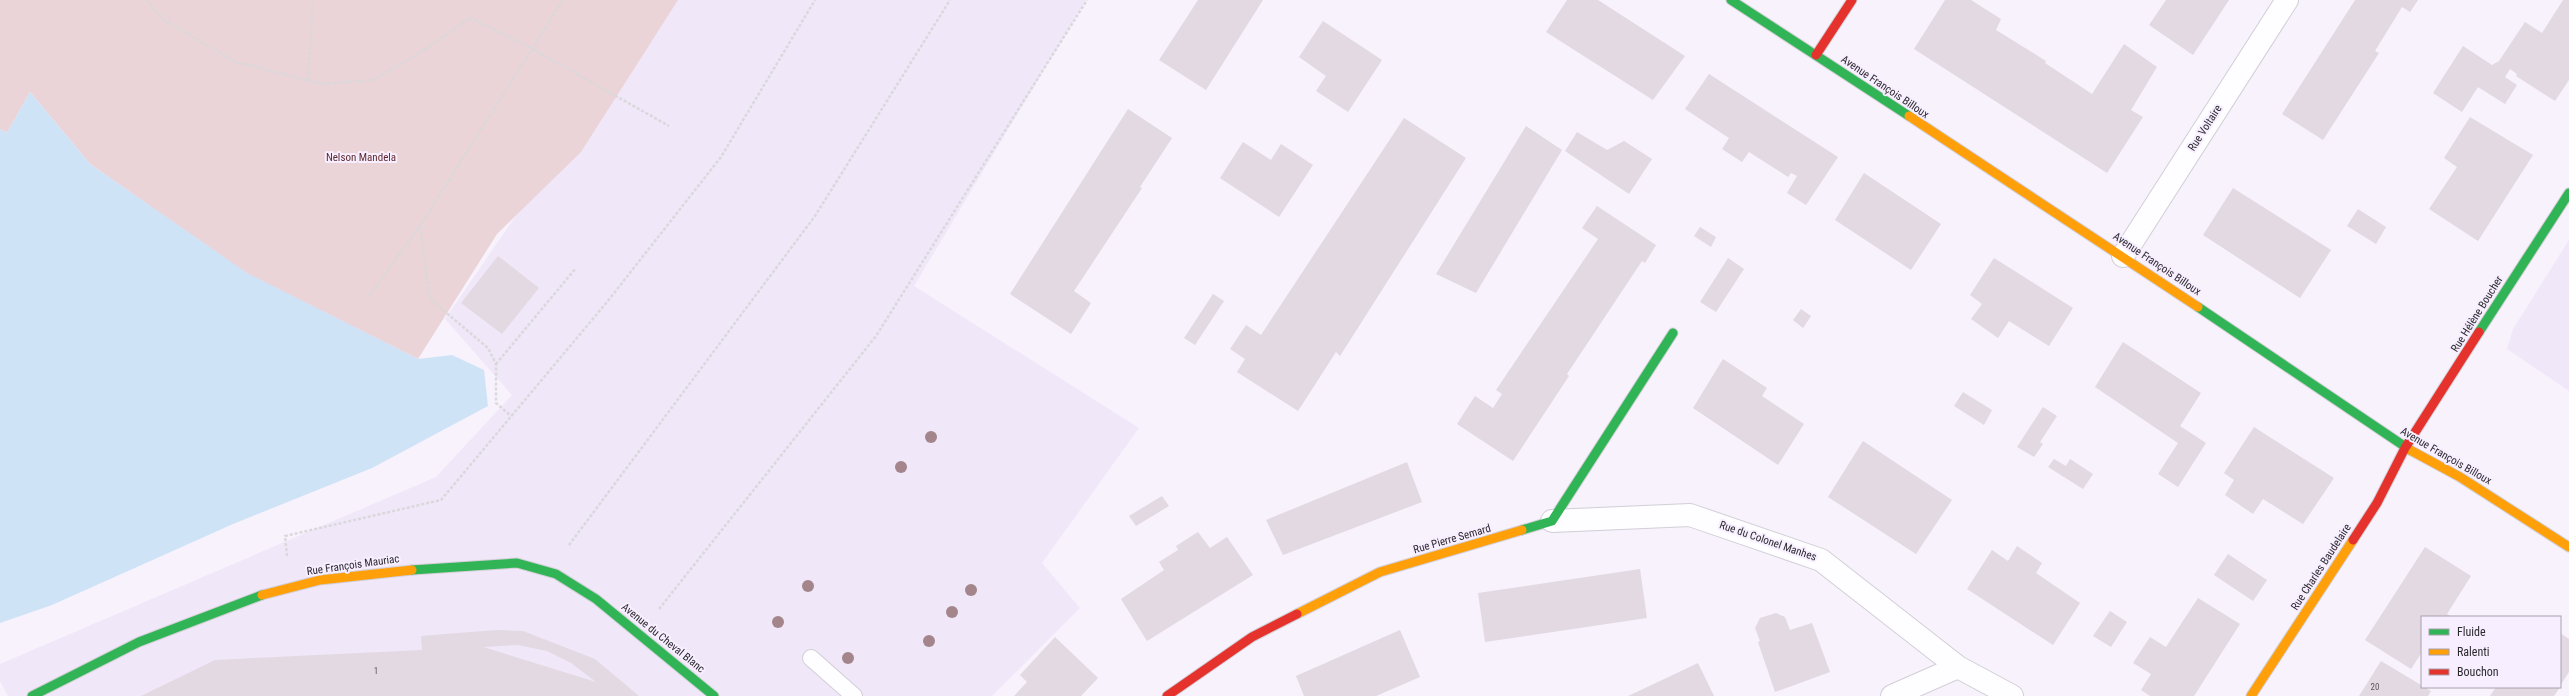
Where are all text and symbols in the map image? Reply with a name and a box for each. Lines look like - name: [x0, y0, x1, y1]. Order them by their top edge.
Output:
- street label: Avenue François Billoux: [1839, 53, 1931, 121]
- street label: Rue Voltaire: [2185, 103, 2225, 153]
- park label: Nelson Mandela: [326, 151, 396, 164]
- street label: Avenue François Billoux: [2111, 230, 2203, 298]
- street label: Rue Hélène Boucher: [2448, 273, 2506, 354]
- street label: Avenue François Billoux: [2398, 425, 2494, 487]
- street label: Rue du Colonel Manhes: [1718, 518, 1818, 564]
- street label: Rue Charles Baudelaire: [2288, 521, 2354, 613]
- street label: Rue Pierre Semard: [1412, 522, 1492, 556]
- street label: Rue François Mauriac: [306, 552, 400, 578]
- street label: Avenue du Cheval Blanc: [619, 600, 707, 676]
- legend: [2421, 616, 2561, 688]
- text: Fluide: [2457, 625, 2486, 639]
- text: Ralenti: [2457, 645, 2490, 659]
- text: Bouchon: [2457, 665, 2499, 679]
- house number: 1: [374, 666, 378, 676]
- house number: 20: [2371, 682, 2379, 692]

